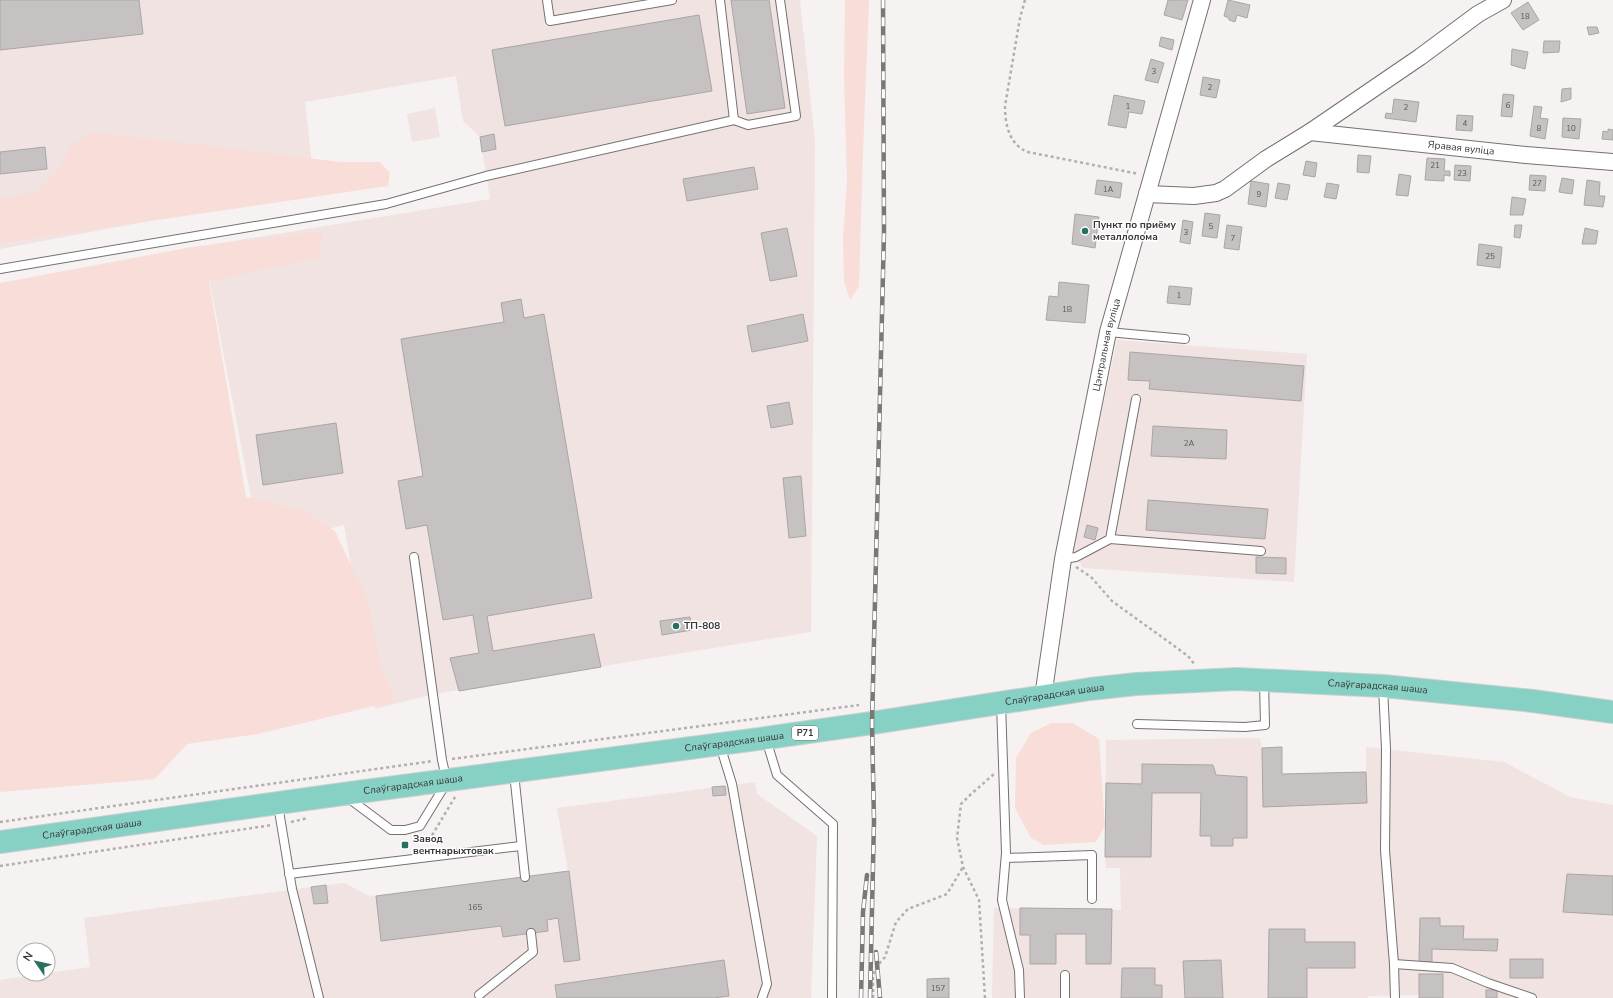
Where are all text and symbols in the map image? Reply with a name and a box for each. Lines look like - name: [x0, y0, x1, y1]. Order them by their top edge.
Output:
- house number: 18: [1520, 11, 1530, 22]
- house number: 3: [1152, 66, 1157, 77]
- house number: 2: [1208, 82, 1213, 93]
- house number: 6: [1506, 100, 1511, 111]
- house number: 1: [1126, 101, 1131, 112]
- house number: 2: [1404, 102, 1409, 113]
- house number: 4: [1463, 118, 1468, 129]
- house number: 8: [1537, 123, 1542, 134]
- house number: 10: [1566, 123, 1576, 134]
- street label: Яравая вуліца: [1427, 138, 1495, 159]
- house number: 21: [1430, 160, 1440, 171]
- house number: 23: [1457, 168, 1467, 179]
- house number: 27: [1532, 178, 1542, 189]
- house number: 1А: [1103, 184, 1113, 195]
- house number: 9: [1257, 189, 1262, 200]
- place label: Пункт по приёму металлолома: [1093, 218, 1176, 244]
- house number: 5: [1209, 221, 1214, 232]
- marker: Пункт по приёму металлолома: [1080, 226, 1090, 236]
- house number: 3: [1184, 227, 1189, 238]
- house number: 7: [1231, 233, 1236, 244]
- house number: 25: [1485, 251, 1495, 262]
- house number: 1: [1177, 290, 1182, 301]
- street label: Цэнтральная вуліца: [1089, 297, 1124, 392]
- house number: 1В: [1062, 304, 1072, 315]
- house number: 2А: [1184, 438, 1194, 449]
- place label: ТП-808: [684, 619, 720, 633]
- marker: ТП-808: [671, 621, 681, 631]
- street label: Слаўгарадская шаша: [1327, 676, 1428, 697]
- street label: Слаўгарадская шаша: [1004, 680, 1105, 709]
- road number: Р71: [792, 726, 818, 740]
- street label: Слаўгарадская шаша: [684, 729, 785, 756]
- street label: Слаўгарадская шаша: [362, 771, 464, 798]
- street label: Слаўгарадская шаша: [41, 815, 143, 843]
- place label: Завод вентнарыхтовак: [413, 832, 494, 858]
- marker: Завод вентнарыхтовак: [400, 840, 410, 850]
- house number: 165: [468, 902, 482, 913]
- north arrow: [16, 942, 56, 982]
- text: N: [20, 949, 37, 964]
- house number: 157: [931, 983, 945, 994]

